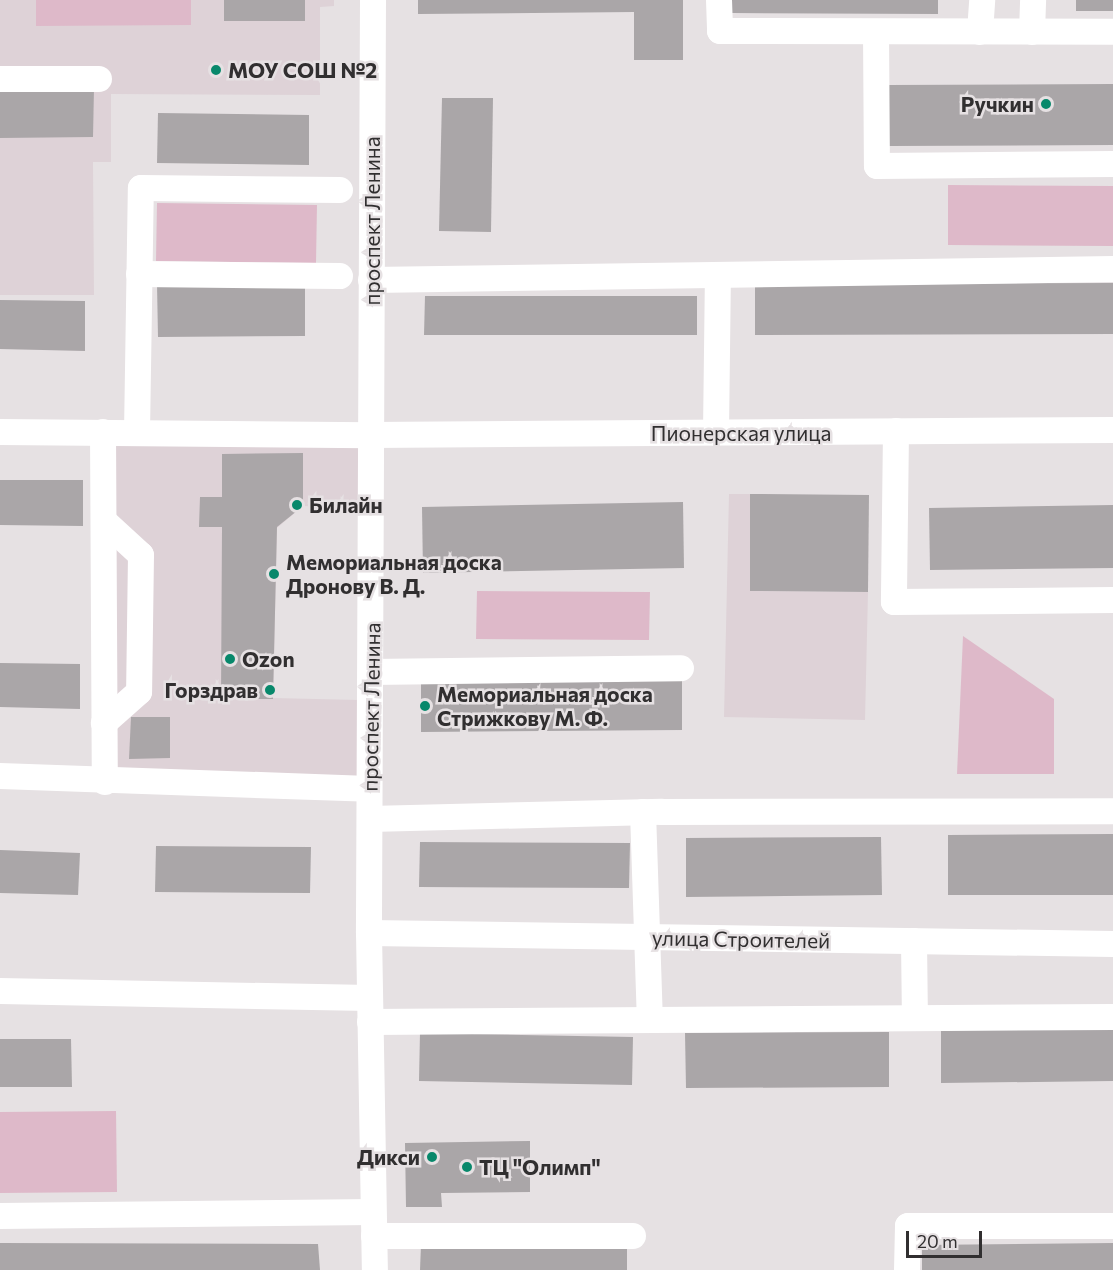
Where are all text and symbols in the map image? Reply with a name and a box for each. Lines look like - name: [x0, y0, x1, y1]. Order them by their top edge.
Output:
- place label: МОУ СОШ №2: [228, 57, 377, 83]
- marker: МОУ СОШ №2: [209, 63, 223, 77]
- place label: Ручкин: [961, 91, 1034, 117]
- marker: Ручкин: [1039, 97, 1053, 111]
- street label: проспект Ленина: [359, 136, 385, 306]
- street label: Пионерская улица: [651, 420, 831, 446]
- place label: Билайн: [309, 492, 383, 518]
- marker: Билайн: [290, 498, 304, 512]
- place label: Мемориальная доска Дронову В. Д.: [286, 549, 502, 599]
- marker: Мемориальная доска Дронову В. Д.: [267, 567, 281, 581]
- street label: проспект Ленина: [357, 622, 385, 792]
- place label: Ozon: [242, 646, 295, 672]
- marker: Ozon: [223, 652, 237, 666]
- place label: Горздрав: [165, 677, 258, 703]
- place label: Мемориальная доска Стрижкову М. Ф.: [437, 681, 653, 731]
- marker: Горздрав: [263, 683, 277, 697]
- marker: Мемориальная доска Стрижкову М. Ф.: [418, 699, 432, 713]
- street label: улица Строителей: [652, 925, 830, 953]
- place label: Дикси: [357, 1144, 420, 1170]
- marker: Дикси: [425, 1150, 439, 1164]
- place label: ТЦ "Олимп": [479, 1154, 601, 1180]
- marker: ТЦ "Олимп": [460, 1160, 474, 1174]
- scale bar: [909, 1219, 986, 1257]
- text: 20 m: [917, 1230, 958, 1252]

